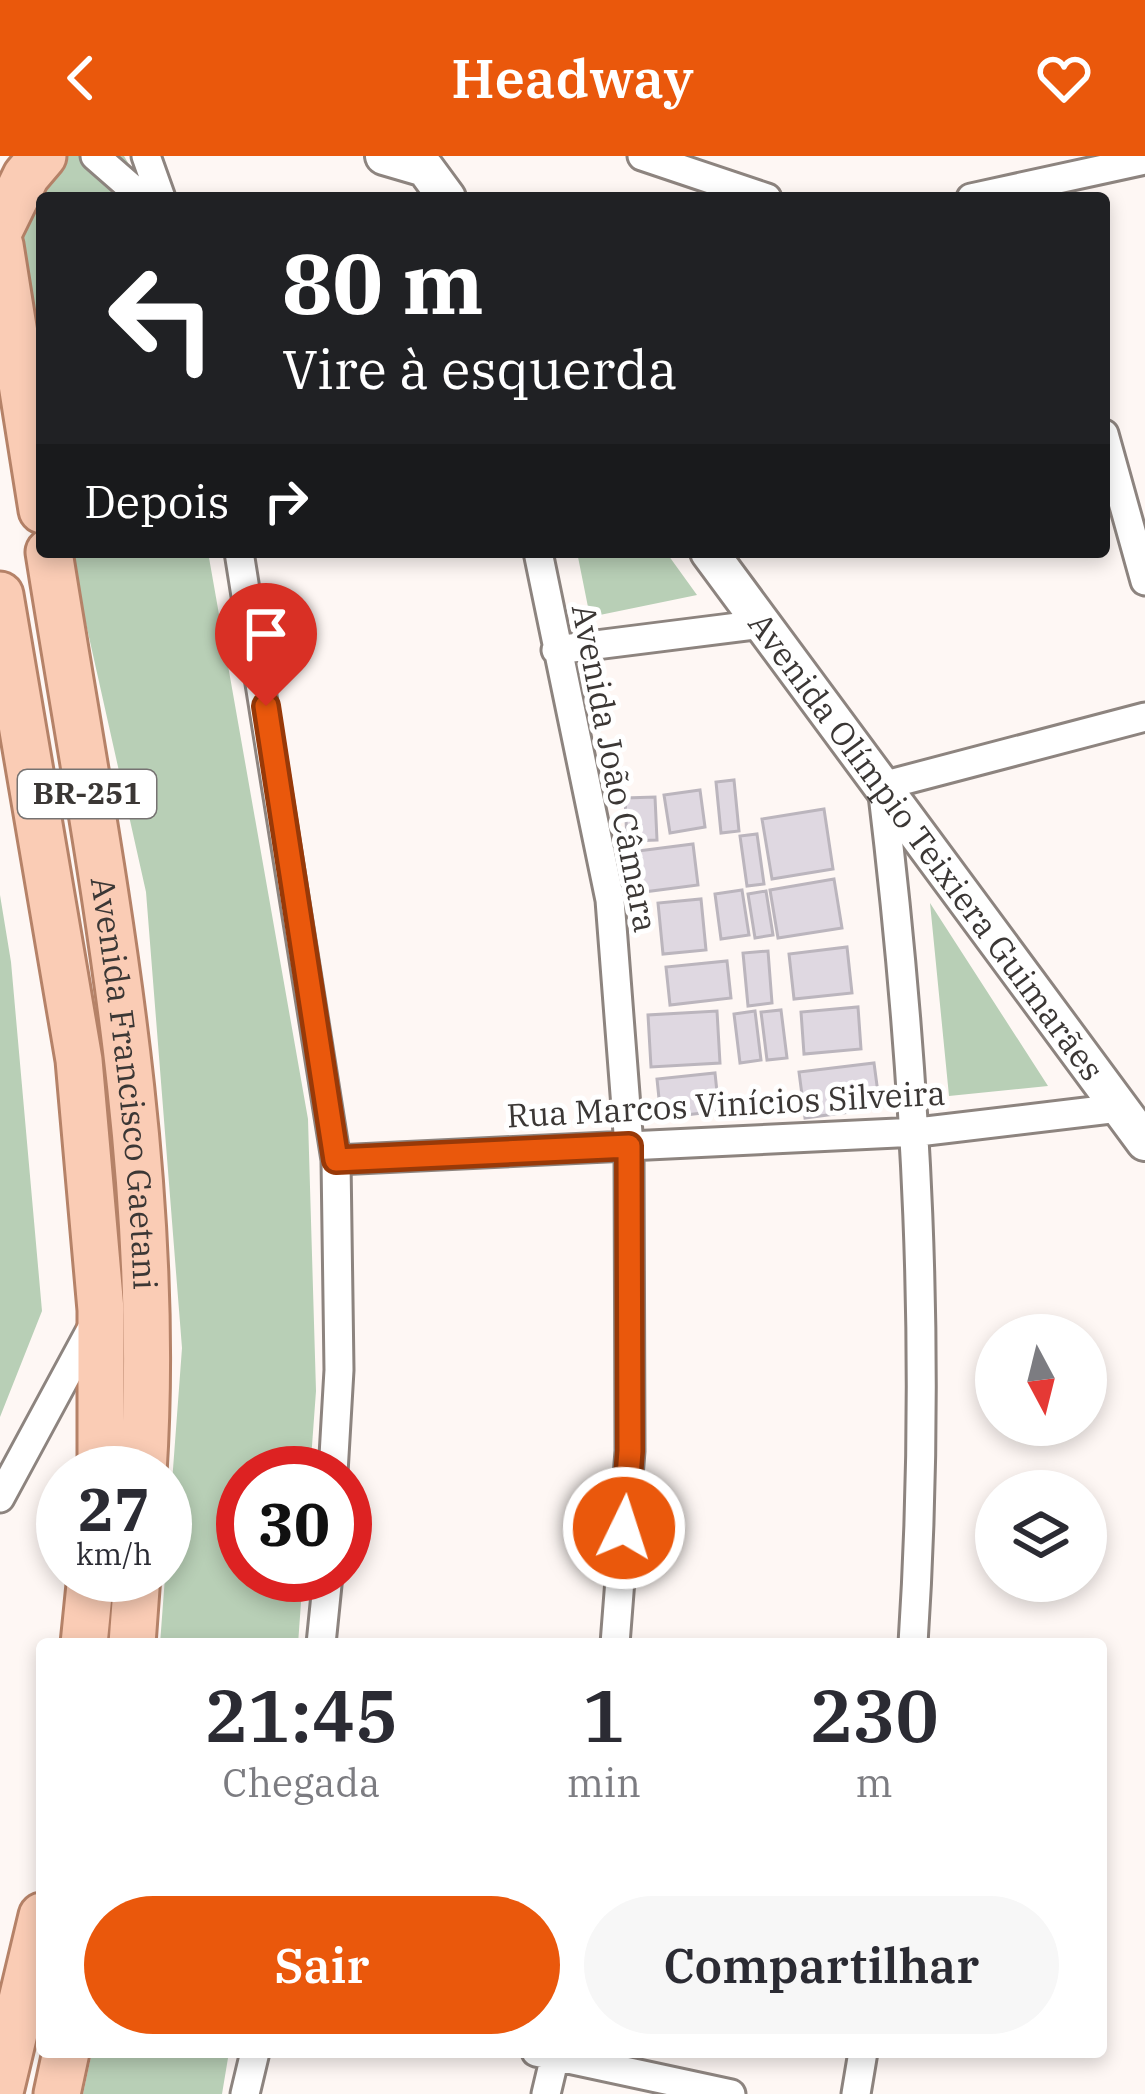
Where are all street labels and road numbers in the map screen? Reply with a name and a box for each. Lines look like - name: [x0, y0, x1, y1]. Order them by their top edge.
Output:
- street label: Avenida João Câmara: [563, 600, 668, 936]
- street label: Avenida Olímpio Teixiera Guimarães: [740, 603, 1114, 1089]
- road number: BR-251: [18, 770, 156, 818]
- street label: Avenida Francisco Gaetani: [82, 874, 168, 1291]
- street label: Rua Marcos Vinícios Silveira: [506, 1071, 946, 1136]

